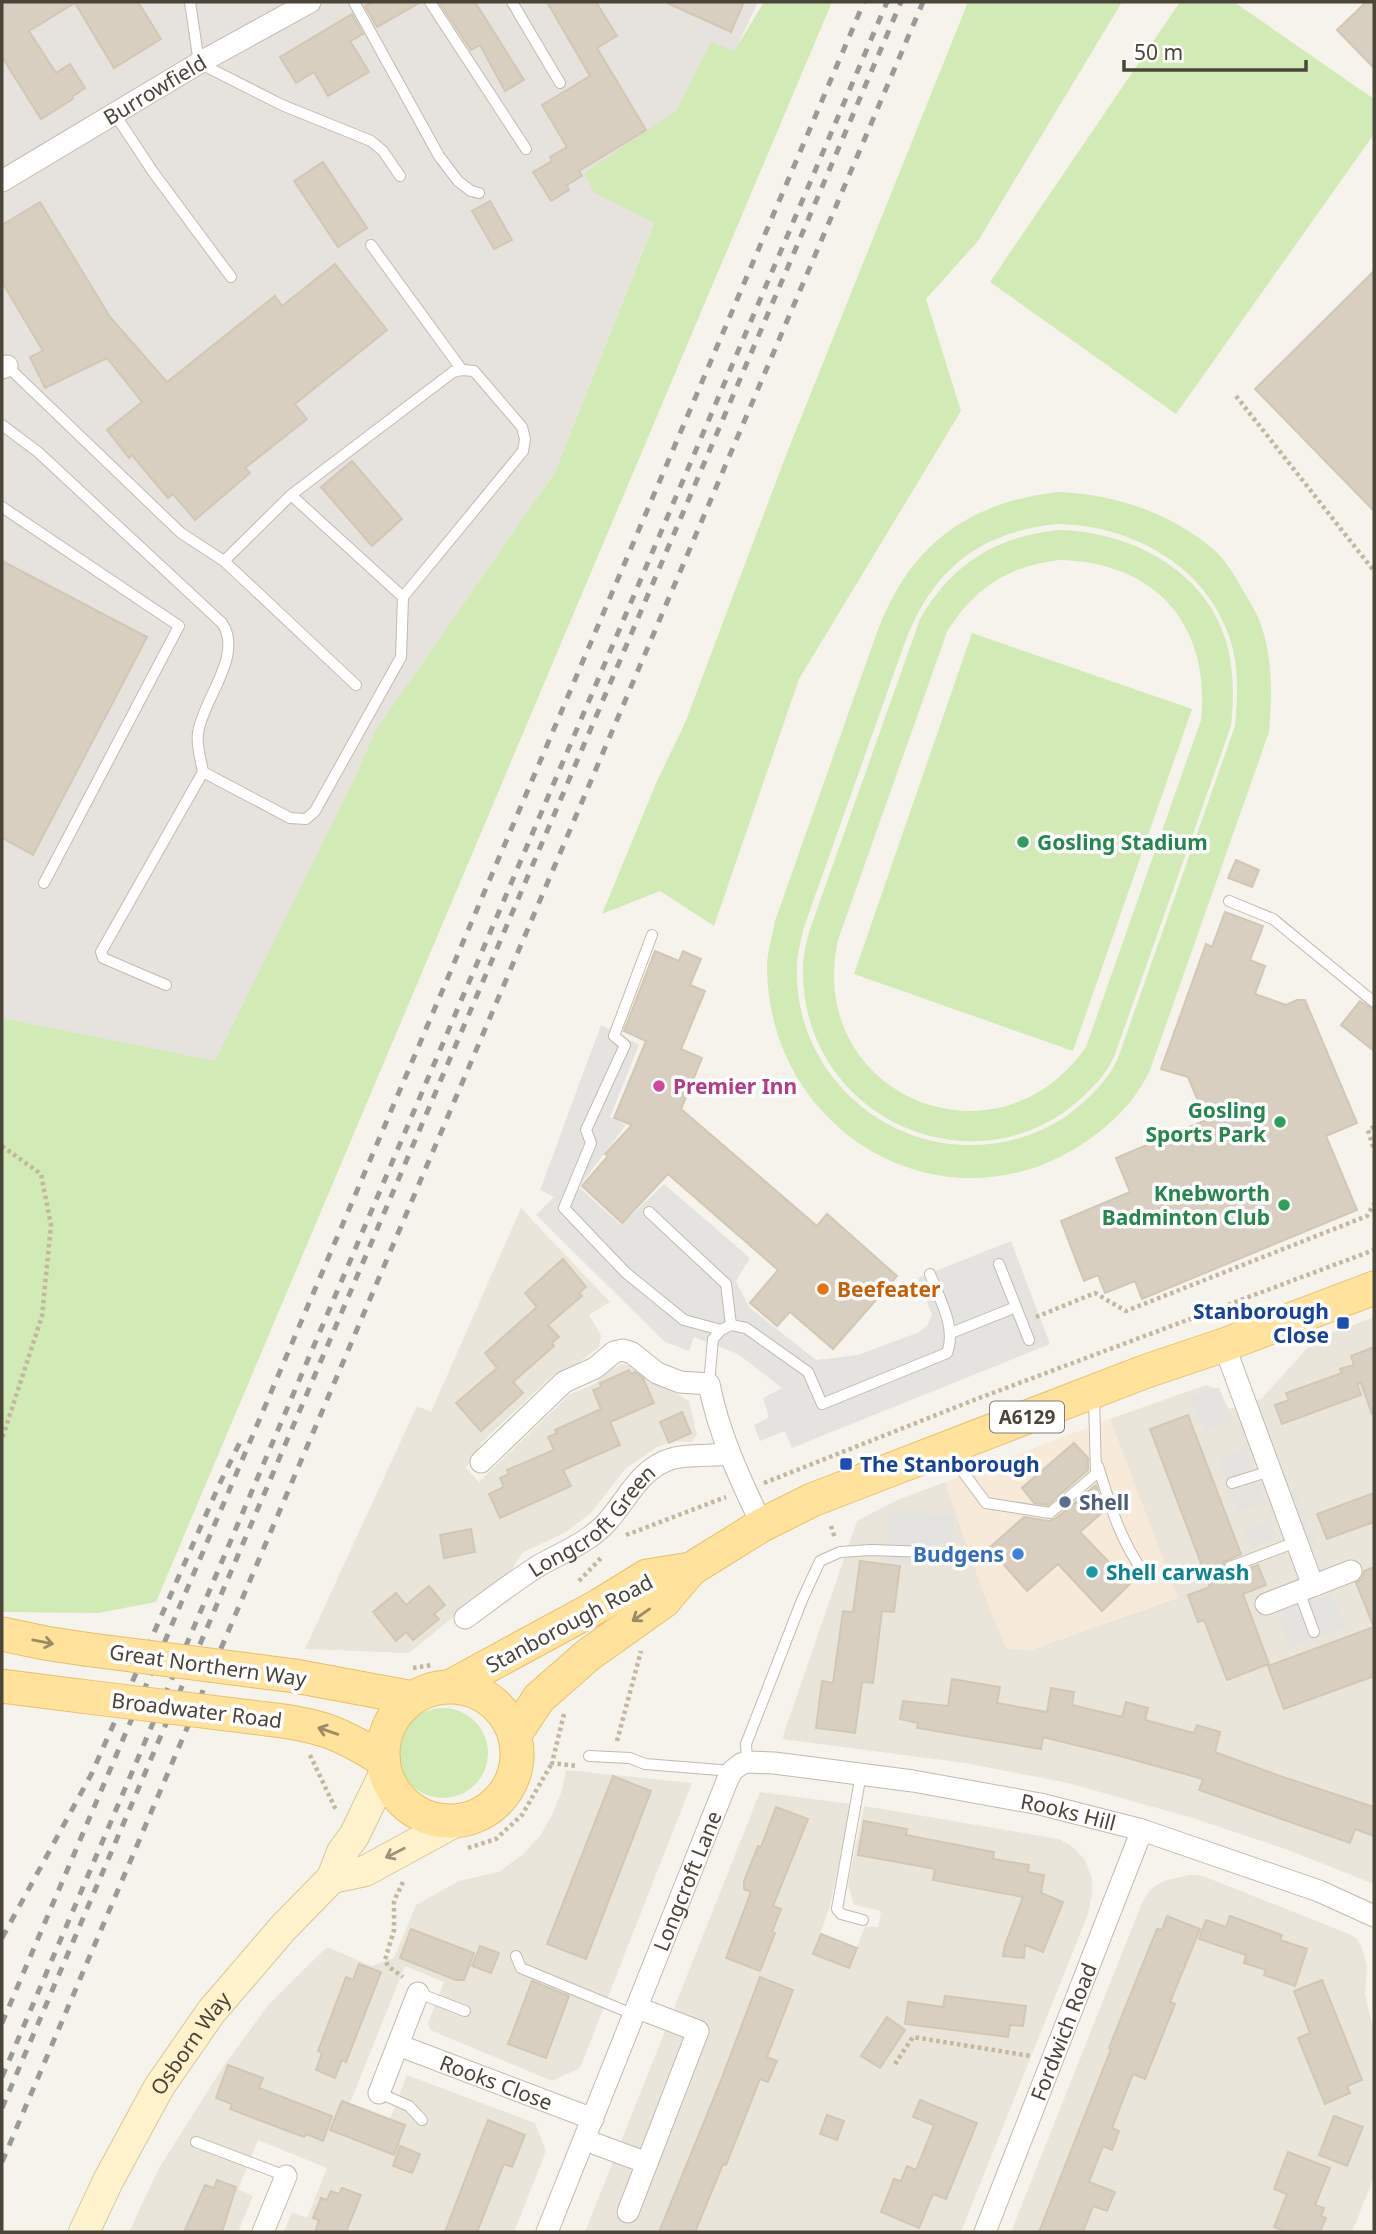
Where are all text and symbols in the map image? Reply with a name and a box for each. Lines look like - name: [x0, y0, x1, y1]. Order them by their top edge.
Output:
- scale bar: [1124, 28, 1306, 72]
- text: 50 m: [1134, 38, 1183, 66]
- street label: Burrowfield: [98, 48, 211, 131]
- place label: Gosling Stadium: [1037, 828, 1208, 856]
- marker: Gosling Stadium: [1015, 834, 1031, 850]
- place label: Premier Inn: [673, 1072, 797, 1100]
- marker: Premier Inn: [651, 1078, 667, 1094]
- place label: Gosling Sports Park: [1146, 1096, 1267, 1148]
- marker: Gosling Sports Park: [1272, 1114, 1288, 1130]
- place label: Knebworth Badminton Club: [1102, 1179, 1270, 1231]
- marker: Knebworth Badminton Club: [1276, 1197, 1292, 1213]
- place label: Beefeater: [837, 1275, 941, 1303]
- marker: Beefeater: [815, 1281, 831, 1297]
- place label: Stanborough Close: [1193, 1297, 1329, 1349]
- marker: Stanborough Close: [1335, 1315, 1351, 1331]
- road number: A6129: [990, 1401, 1064, 1432]
- place label: The Stanborough: [860, 1450, 1040, 1478]
- marker: The Stanborough: [838, 1456, 854, 1472]
- street label: Longcroft Green: [523, 1458, 661, 1583]
- place label: Shell: [1079, 1488, 1129, 1516]
- marker: Shell: [1057, 1494, 1073, 1510]
- place label: Budgens: [913, 1540, 1004, 1568]
- marker: Budgens: [1010, 1546, 1026, 1562]
- place label: Shell carwash: [1106, 1558, 1249, 1586]
- marker: Shell carwash: [1084, 1564, 1100, 1580]
- street label: Stanborough Road: [481, 1567, 657, 1679]
- one-way arrow: [632, 1608, 651, 1622]
- one-way arrow: [31, 1636, 54, 1650]
- street label: Great Northern Way: [108, 1637, 309, 1693]
- street label: Broadwater Road: [110, 1686, 284, 1734]
- one-way arrow: [318, 1724, 340, 1736]
- street label: Rooks Hill: [1019, 1787, 1119, 1837]
- street label: Longcroft Lane: [647, 1807, 728, 1955]
- one-way arrow: [385, 1846, 405, 1860]
- street label: Fordwich Road: [1024, 1959, 1103, 2105]
- street label: Osborn Way: [144, 1985, 237, 2101]
- street label: Rooks Close: [436, 2048, 557, 2116]

